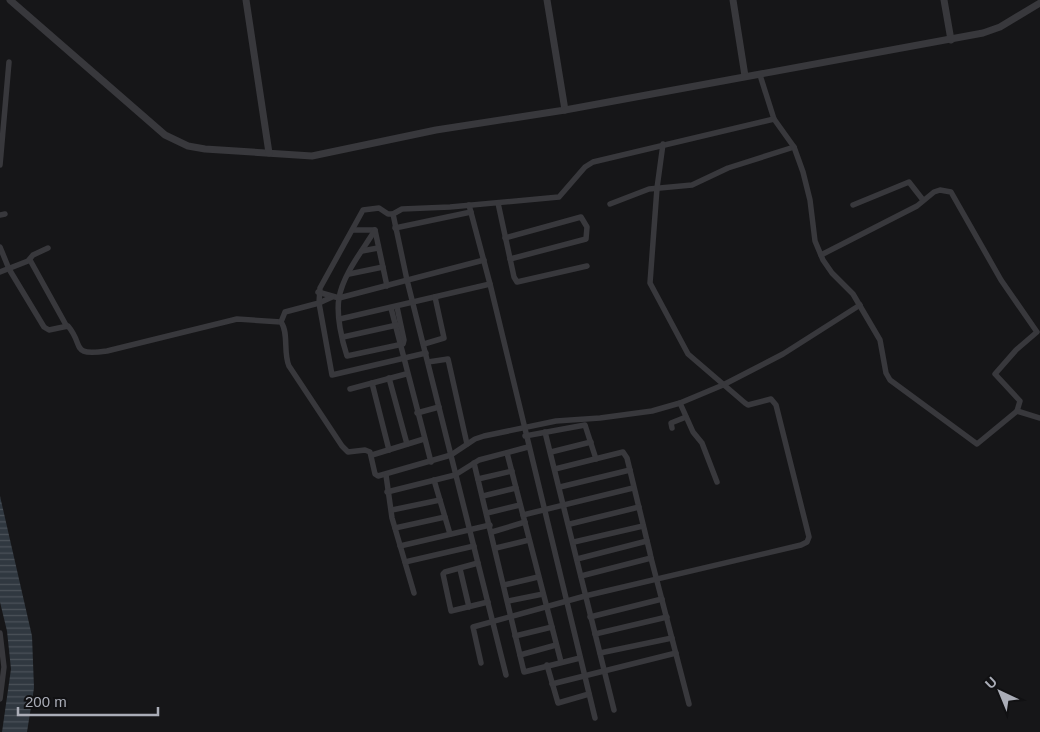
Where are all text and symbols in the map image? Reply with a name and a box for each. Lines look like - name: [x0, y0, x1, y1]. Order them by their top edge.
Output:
- north arrow: [975, 667, 1025, 717]
- text: U: [982, 673, 1000, 692]
- scale bar: [18, 684, 158, 716]
- text: 200 m: [25, 693, 67, 710]

